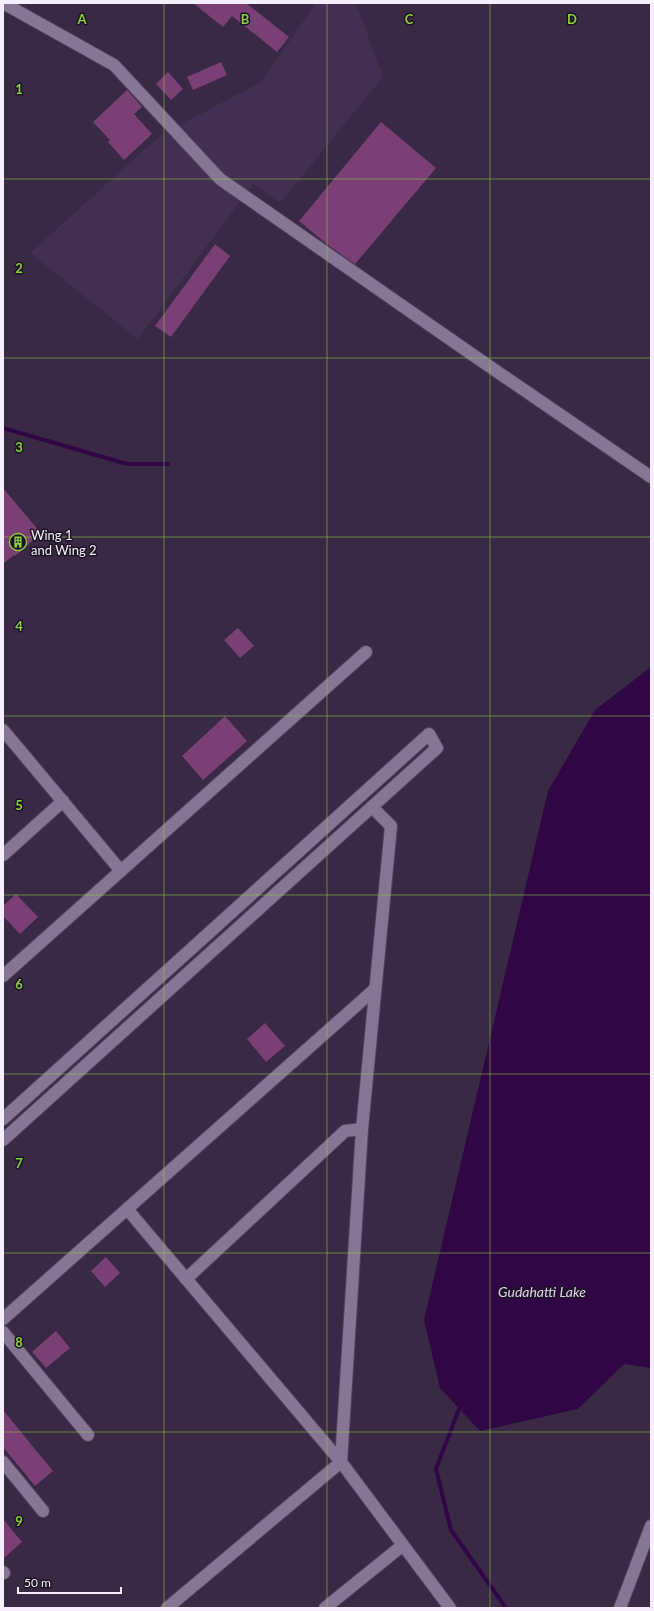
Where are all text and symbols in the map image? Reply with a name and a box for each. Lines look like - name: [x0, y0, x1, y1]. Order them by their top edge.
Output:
- text: A: [76, 11, 87, 27]
- text: B: [241, 11, 250, 27]
- text: C: [405, 11, 414, 27]
- text: D: [567, 11, 577, 27]
- text: 1: [15, 81, 23, 97]
- text: 2: [15, 260, 23, 276]
- text: 3: [15, 439, 23, 455]
- place label: Wing 1 and Wing 2: [31, 527, 97, 558]
- building icon: Wing 1 and Wing 2: [8, 532, 28, 552]
- text: 4: [15, 618, 23, 634]
- text: 5: [15, 797, 23, 813]
- text: 6: [15, 976, 23, 992]
- text: 7: [15, 1155, 23, 1171]
- water label: Gudahatti Lake: [498, 1283, 586, 1300]
- text: 8: [15, 1334, 23, 1350]
- text: 9: [15, 1513, 23, 1529]
- scale bar: [18, 1569, 121, 1595]
- text: 50 m: [24, 1575, 51, 1590]

